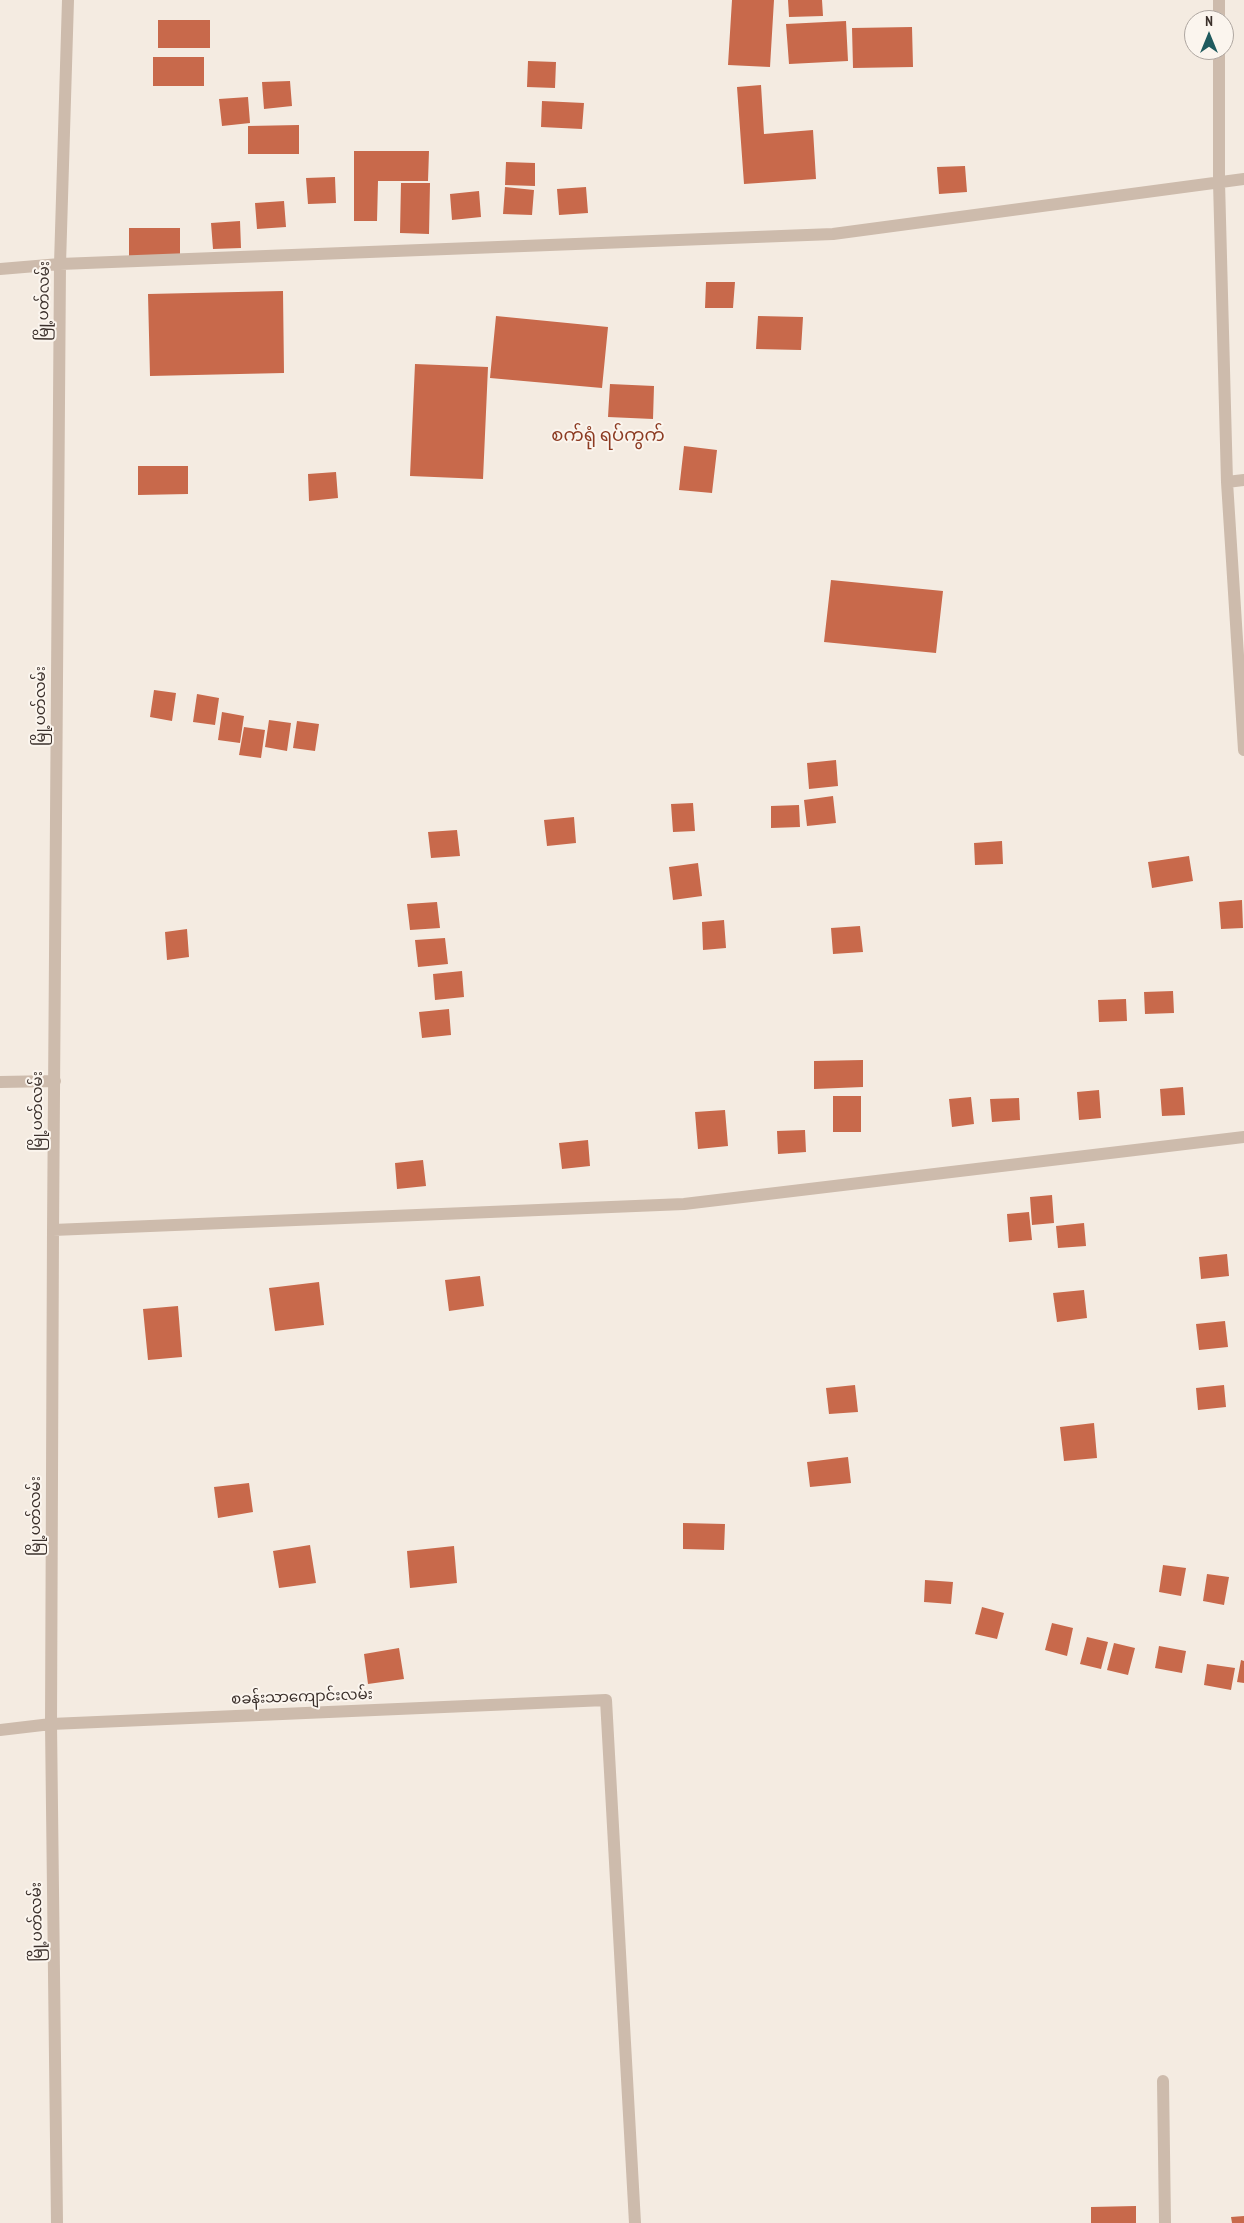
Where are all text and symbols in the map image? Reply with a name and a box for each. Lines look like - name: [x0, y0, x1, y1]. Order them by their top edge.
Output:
- north arrow: [1184, 10, 1234, 60]
- text: N: [1205, 12, 1213, 30]
- street label: မြို့ပတ်လမ်း: [34, 261, 54, 341]
- district label: စက်ရုံ ရပ်ကွက်: [551, 425, 665, 447]
- street label: မြို့ပတ်လမ်း: [32, 666, 50, 746]
- street label: မြို့ပတ်လမ်း: [29, 1071, 47, 1151]
- street label: မြို့ပတ်လမ်း: [27, 1476, 45, 1556]
- street label: စခန်းသာကျောင်းလမ်း: [231, 1686, 373, 1708]
- street label: မြို့ပတ်လမ်း: [27, 1882, 47, 1962]

